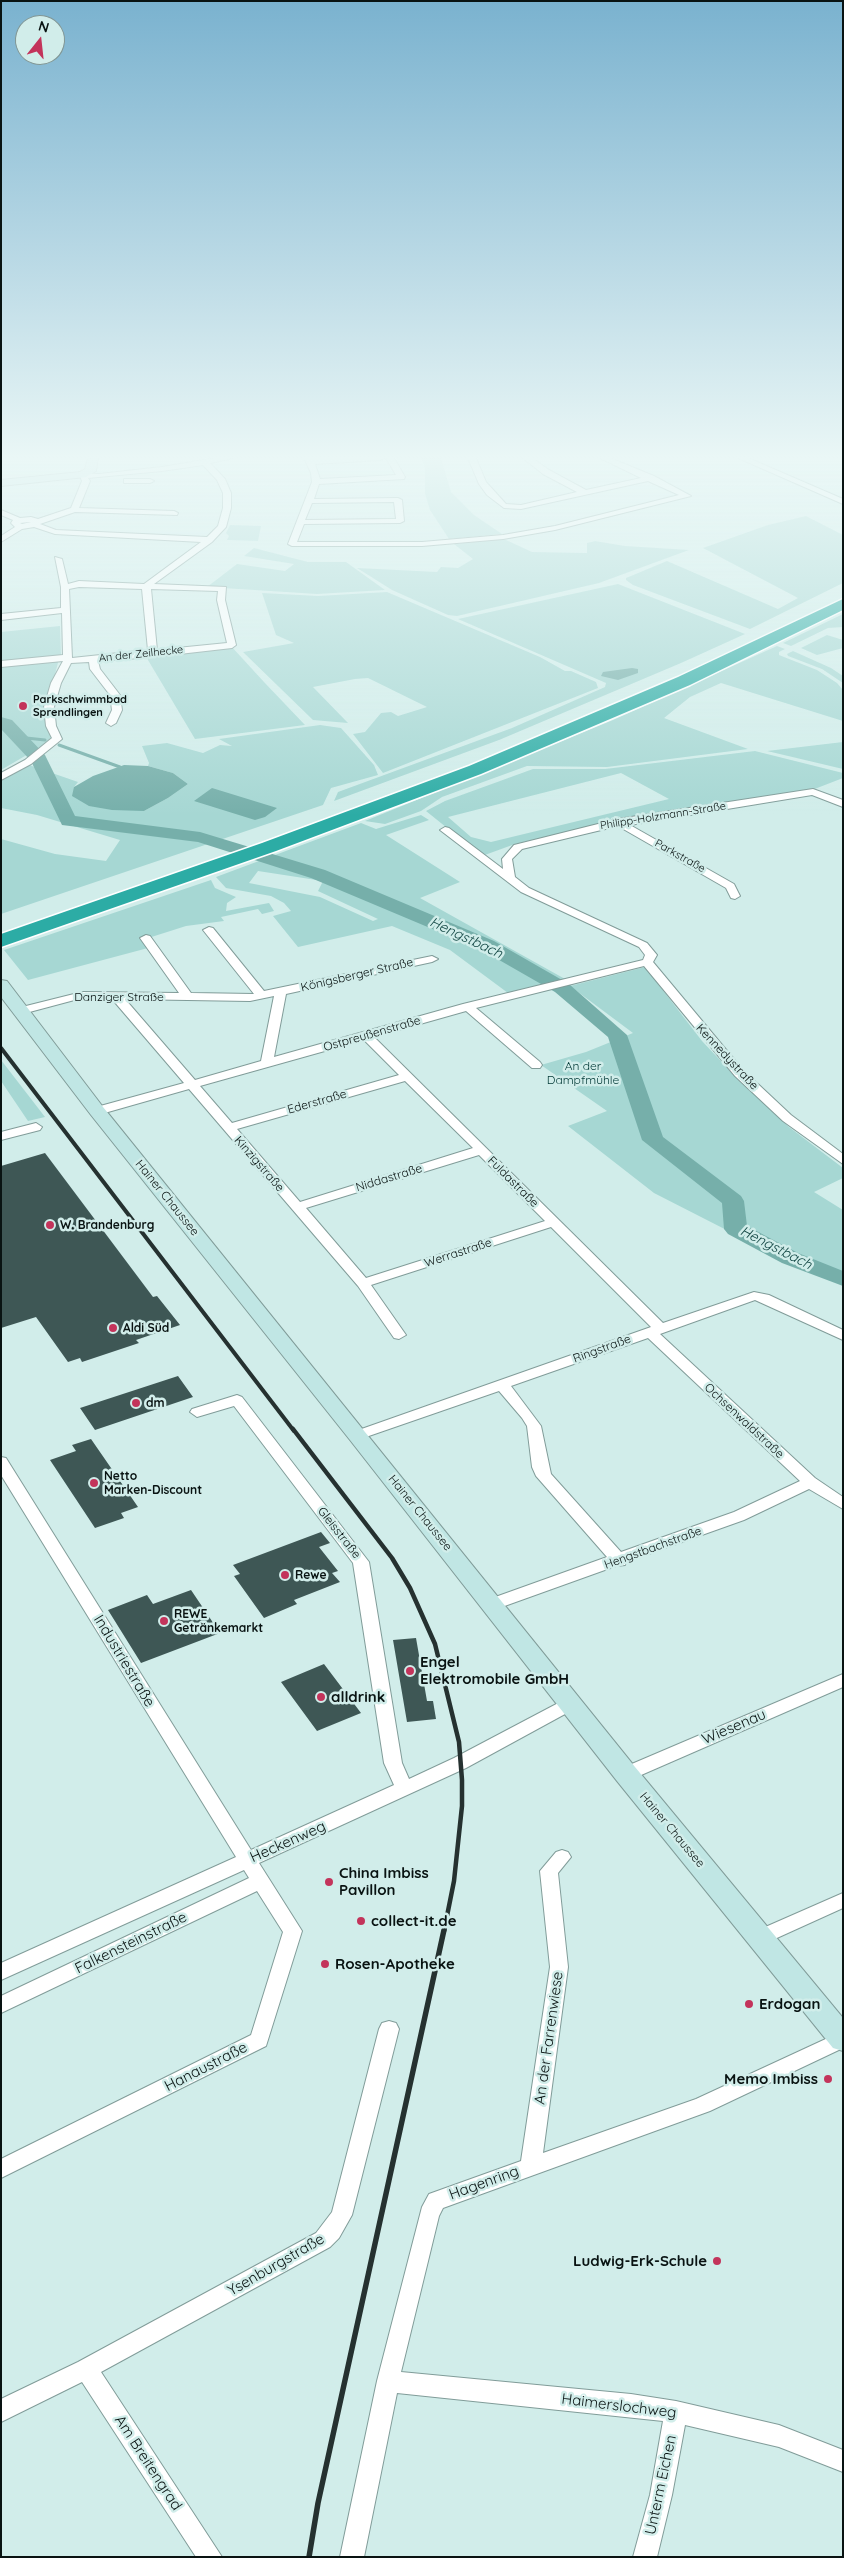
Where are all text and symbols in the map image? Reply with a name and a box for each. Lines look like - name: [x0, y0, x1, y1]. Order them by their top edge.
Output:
- north arrow: [15, 15, 65, 65]
- text: N: [36, 16, 51, 37]
- street label: An der Zeilhecke: [98, 643, 184, 665]
- place label: Parkschwimmbad Sprendlingen: [33, 693, 127, 719]
- marker: Parkschwimmbad Sprendlingen: [17, 700, 29, 712]
- street label: Philipp-Holzmann-Straße: [599, 800, 727, 832]
- street label: Parkstraße: [652, 837, 708, 875]
- water label: Hengstbach: [427, 914, 505, 962]
- street label: Königsberger Straße: [299, 955, 415, 995]
- street label: Danziger Straße: [74, 990, 164, 1004]
- street label: Ostpreußenstraße: [322, 1013, 422, 1055]
- street label: Kennedystraße: [693, 1021, 761, 1093]
- park label: An der Dampfmühle: [547, 1059, 619, 1087]
- street label: Ederstraße: [286, 1087, 348, 1117]
- street label: Kinzigstraße: [231, 1133, 287, 1195]
- street label: Fuldastraße: [485, 1154, 541, 1210]
- street label: Hainer Chaussee: [132, 1157, 202, 1239]
- street label: Niddastraße: [354, 1161, 424, 1195]
- place label: W. Brandenburg: [60, 1218, 154, 1232]
- marker: W. Brandenburg: [44, 1219, 56, 1231]
- water label: Hengstbach: [737, 1223, 815, 1273]
- street label: Werrastraße: [422, 1235, 494, 1271]
- place label: Aldi Süd: [123, 1321, 169, 1335]
- marker: Aldi Süd: [107, 1322, 119, 1334]
- street label: Ringstraße: [571, 1332, 633, 1366]
- street label: Ochsenwaldstraße: [701, 1380, 787, 1462]
- place label: dm: [146, 1396, 165, 1410]
- marker: dm: [130, 1397, 142, 1409]
- place label: Netto Marken-Discount: [104, 1469, 202, 1497]
- street label: Hainer Chaussee: [385, 1472, 455, 1554]
- marker: Netto Marken-Discount: [88, 1477, 100, 1489]
- street label: Gleisstraße: [314, 1504, 364, 1562]
- street label: Hengstbachstraße: [602, 1524, 704, 1572]
- place label: Rewe: [295, 1568, 327, 1582]
- marker: Rewe: [279, 1569, 291, 1581]
- place label: REWE Getränkemarkt: [174, 1607, 263, 1635]
- street label: Industriestraße: [89, 1612, 159, 1710]
- marker: REWE Getränkemarkt: [158, 1615, 170, 1627]
- place label: Engel Elektromobile GmbH: [420, 1653, 569, 1688]
- marker: Engel Elektromobile GmbH: [404, 1665, 416, 1677]
- place label: alldrink: [331, 1688, 385, 1706]
- marker: alldrink: [315, 1691, 327, 1703]
- street label: Wiesenau: [699, 1705, 769, 1749]
- street label: Hainer Chaussee: [636, 1790, 708, 1870]
- street label: Heckenweg: [247, 1817, 329, 1867]
- place label: China Imbiss Pavillon: [339, 1864, 429, 1899]
- marker: China Imbiss Pavillon: [323, 1876, 335, 1888]
- street label: Falkensteinstraße: [72, 1908, 190, 1978]
- place label: collect-it.de: [371, 1912, 457, 1930]
- marker: collect-it.de: [355, 1915, 367, 1927]
- place label: Rosen-Apotheke: [335, 1955, 455, 1973]
- marker: Rosen-Apotheke: [319, 1958, 331, 1970]
- street label: An der Farrenwiese: [531, 1970, 567, 2106]
- place label: Erdogan: [759, 1995, 820, 2013]
- marker: Erdogan: [743, 1998, 755, 2010]
- street label: Hanaustraße: [162, 2038, 250, 2096]
- place label: Memo Imbiss: [724, 2070, 818, 2088]
- marker: Memo Imbiss: [822, 2073, 834, 2085]
- street label: Hagenring: [447, 2162, 521, 2204]
- street label: Ysenburgstraße: [224, 2230, 328, 2300]
- place label: Ludwig-Erk-Schule: [573, 2252, 707, 2270]
- marker: Ludwig-Erk-Schule: [711, 2255, 723, 2267]
- street label: Haimerslochweg: [560, 2390, 678, 2422]
- street label: Am Breitengrad: [111, 2412, 185, 2514]
- street label: Unterm Eichen: [642, 2433, 680, 2537]

